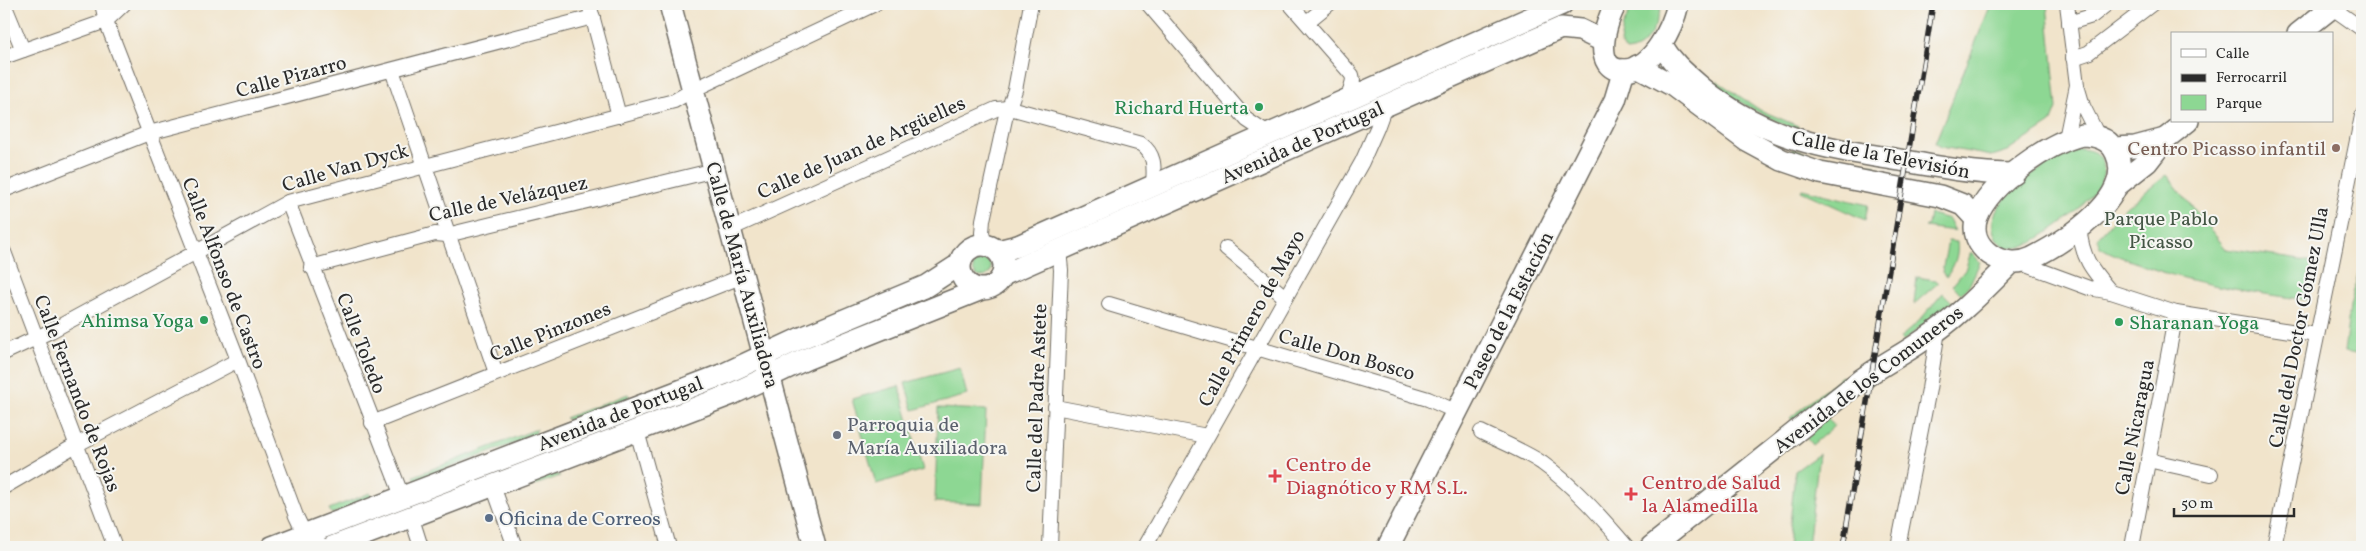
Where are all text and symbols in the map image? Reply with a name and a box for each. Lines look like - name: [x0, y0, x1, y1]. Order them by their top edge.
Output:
- legend: [2171, 32, 2334, 122]
- text: Calle: [2216, 44, 2249, 65]
- street label: Calle Pizarro: [233, 50, 350, 106]
- text: Ferrocarril: [2216, 68, 2287, 89]
- street label: Calle de Juan de Argüelles: [753, 90, 970, 207]
- text: Parque: [2216, 94, 2262, 115]
- place label: Richard Huerta: [1114, 95, 1249, 123]
- street label: Avenida de Portugal: [1217, 95, 1389, 192]
- marker: Richard Huerta: [1253, 101, 1265, 113]
- street label: Calle de la Televisión: [1789, 125, 1972, 187]
- place label: Centro Picasso infantil: [2127, 136, 2326, 164]
- street label: Calle Van Dyck: [279, 137, 412, 200]
- marker: Centro Picasso infantil: [2330, 142, 2342, 154]
- street label: Calle de María Auxiliadora: [697, 159, 785, 392]
- street label: Calle de Velázquez: [426, 169, 590, 230]
- street label: Calle Alfonso de Castro: [174, 174, 273, 374]
- street label: Calle del Doctor Gómez Ulla: [2263, 204, 2337, 450]
- park label: Parque Pablo Picasso: [2104, 206, 2218, 257]
- street label: Calle Primero de Mayo: [1192, 225, 1313, 413]
- street label: Paseo de la Estación: [1458, 227, 1562, 395]
- street label: Calle Toledo: [328, 289, 392, 398]
- street label: Calle Fernando de Rojas: [26, 291, 127, 496]
- street label: Calle Pinzones: [486, 296, 616, 370]
- street label: Avenida de los Comuneros: [1768, 300, 1970, 461]
- street label: Calle del Padre Astete: [1021, 303, 1055, 493]
- place label: Ahimsa Yoga: [81, 308, 194, 336]
- place label: Sharanan Yoga: [2129, 310, 2259, 338]
- marker: Ahimsa Yoga: [198, 314, 210, 326]
- marker: Sharanan Yoga: [2113, 316, 2125, 328]
- street label: Calle Don Bosco: [1275, 323, 1418, 389]
- street label: Calle Nicaragua: [2109, 357, 2163, 498]
- street label: Avenida de Portugal: [534, 370, 708, 459]
- place label: Parroquia de María Auxiliadora: [847, 412, 1008, 463]
- marker: Parroquia de María Auxiliadora: [831, 429, 843, 441]
- place label: Centro de Diagnótico y RM S.L.: [1286, 452, 1468, 503]
- marker: Centro de Diagnótico y RM S.L.: [1268, 469, 1282, 483]
- place label: Centro de Salud la Alamedilla: [1642, 470, 1781, 521]
- scale bar: [2174, 486, 2294, 518]
- marker: Centro de Salud la Alamedilla: [1624, 487, 1638, 501]
- text: 50 m: [2181, 494, 2213, 515]
- place label: Oficina de Correos: [499, 506, 661, 534]
- marker: Oficina de Correos: [483, 512, 495, 524]

